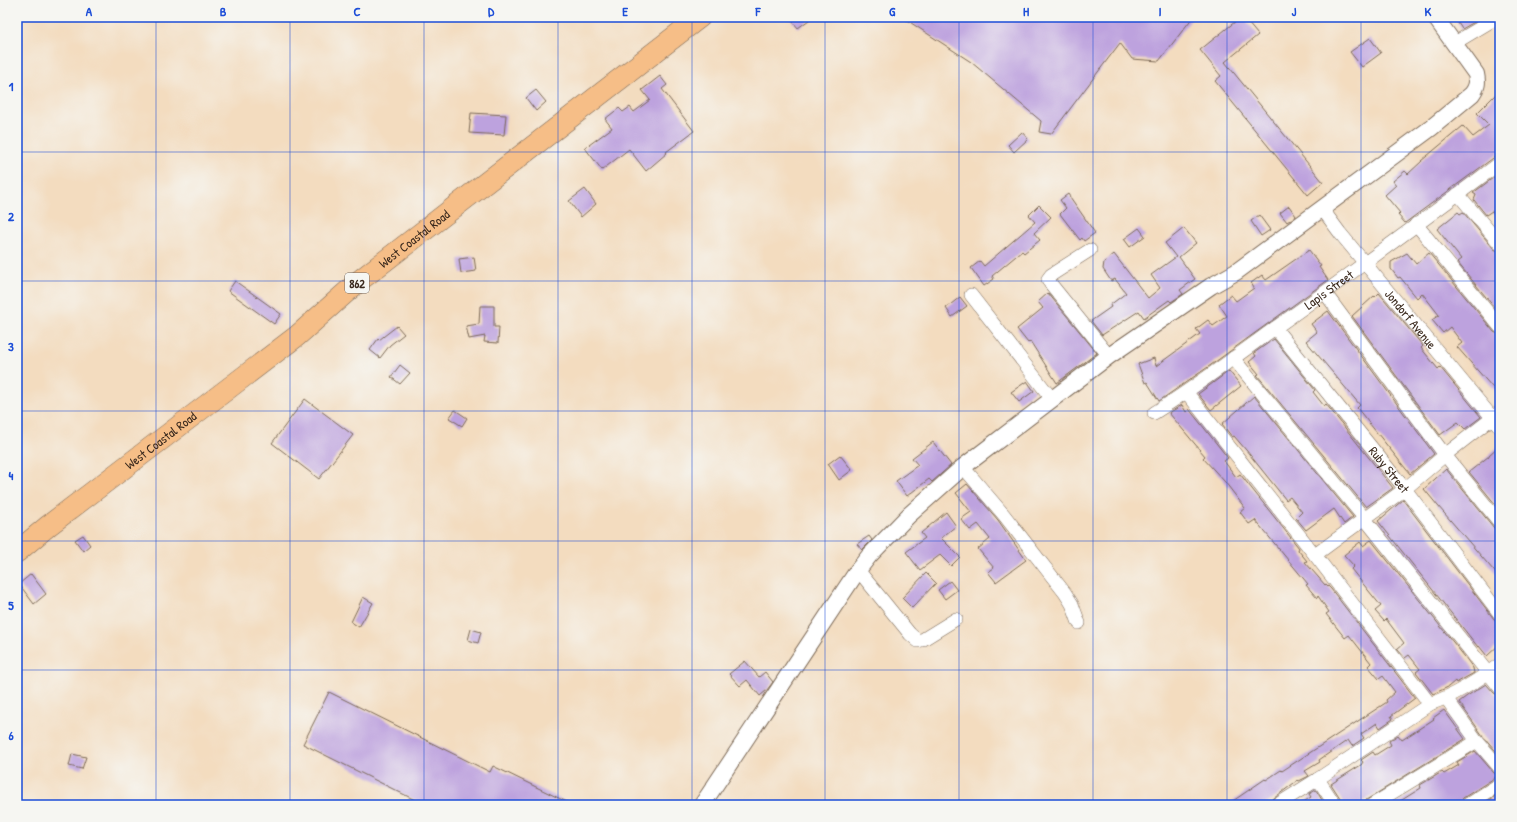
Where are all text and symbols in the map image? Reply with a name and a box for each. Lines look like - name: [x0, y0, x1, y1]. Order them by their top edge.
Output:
- text: A: [86, 2, 93, 20]
- text: B: [220, 2, 227, 20]
- text: C: [353, 2, 361, 20]
- text: D: [488, 2, 495, 20]
- text: E: [622, 2, 628, 20]
- text: F: [755, 2, 762, 20]
- text: G: [889, 2, 896, 20]
- text: H: [1023, 2, 1029, 20]
- text: I: [1158, 2, 1162, 20]
- text: J: [1292, 2, 1297, 20]
- text: K: [1425, 2, 1432, 20]
- text: 1: [9, 77, 14, 95]
- street label: West Coastal Road: [375, 205, 453, 272]
- text: 2: [8, 207, 15, 225]
- street label: Lapis Street: [1300, 265, 1357, 313]
- road number: 862: [345, 273, 369, 293]
- street label: Jondorf Avenue: [1381, 285, 1441, 352]
- text: 3: [8, 337, 14, 355]
- street label: West Coastal Road: [121, 407, 200, 473]
- street label: Ruby Street: [1365, 442, 1414, 497]
- text: 4: [9, 466, 14, 484]
- text: 5: [8, 596, 14, 614]
- text: 6: [8, 726, 14, 744]

